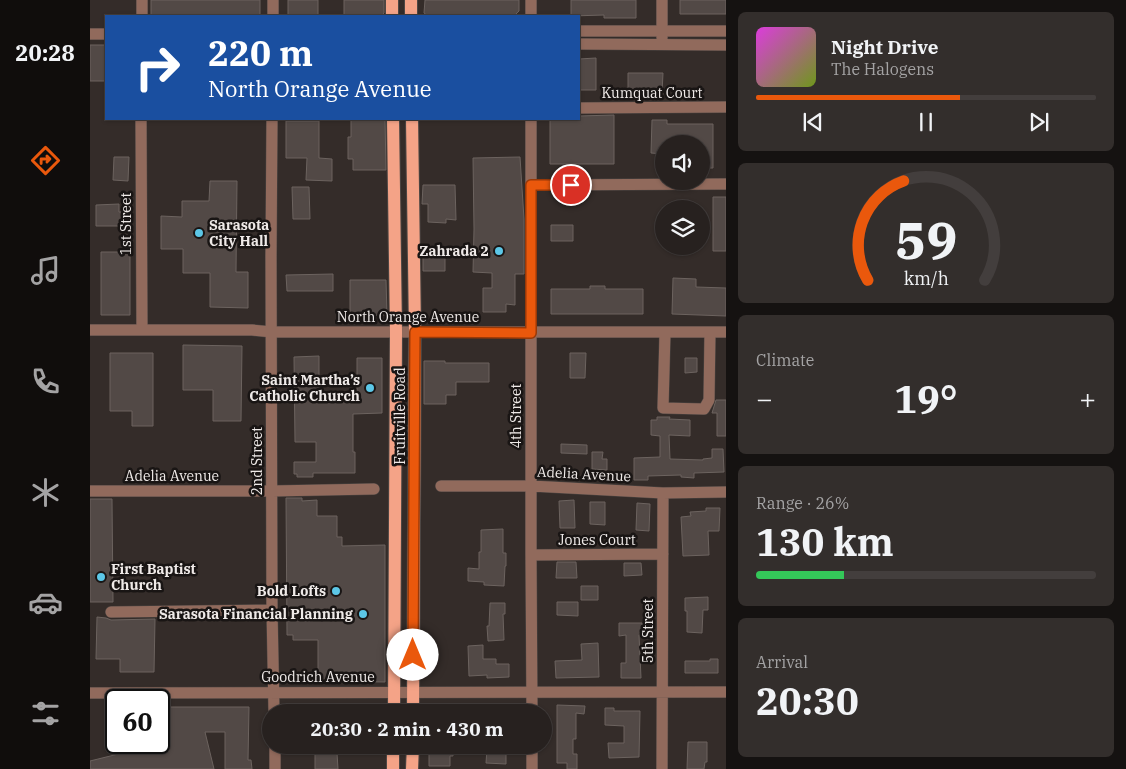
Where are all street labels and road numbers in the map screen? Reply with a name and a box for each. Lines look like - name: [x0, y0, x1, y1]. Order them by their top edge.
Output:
- street label: Kumquat Court: [601, 84, 703, 102]
- street label: 1st Street: [117, 193, 135, 255]
- street label: North Orange Avenue: [337, 308, 479, 326]
- street label: Fruitville Road: [391, 367, 409, 465]
- street label: 4th Street: [507, 384, 525, 448]
- street label: 2nd Street: [248, 427, 266, 495]
- street label: Adelia Avenue: [536, 463, 632, 485]
- street label: Adelia Avenue: [125, 467, 219, 485]
- street label: Jones Court: [558, 531, 636, 549]
- street label: 5th Street: [639, 599, 657, 663]
- street label: Goodrich Avenue: [261, 668, 375, 686]

